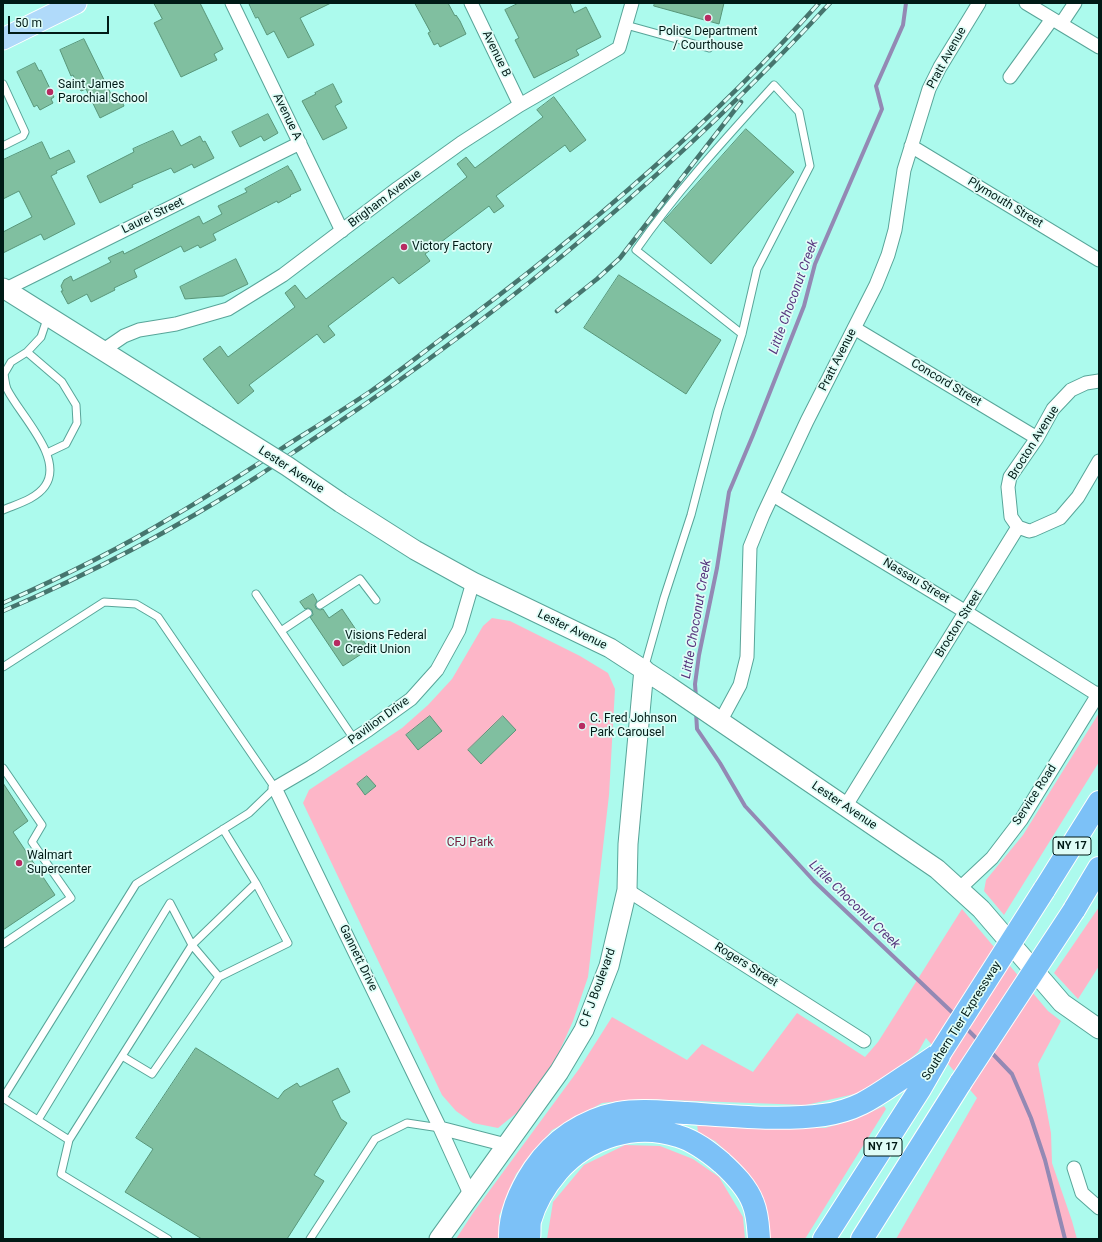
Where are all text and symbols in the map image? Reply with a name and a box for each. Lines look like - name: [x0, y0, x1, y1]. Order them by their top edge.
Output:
- scale bar: [10, 8, 111, 34]
- marker: Police Department / Courthouse: [703, 13, 713, 23]
- text: 50 m: [15, 16, 42, 30]
- place label: Police Department / Courthouse: [658, 25, 758, 53]
- street label: Pratt Avenue: [924, 25, 970, 91]
- street label: Avenue B: [479, 29, 513, 79]
- place label: Saint James Parochial School: [58, 78, 148, 106]
- marker: Saint James Parochial School: [45, 87, 55, 97]
- street label: Avenue A: [270, 91, 304, 143]
- street label: Brigham Avenue: [346, 167, 424, 231]
- street label: Plymouth Street: [965, 175, 1045, 231]
- street label: Laurel Street: [120, 195, 186, 237]
- water label: Little Choconut Creek: [766, 238, 822, 356]
- place label: Victory Factory: [412, 240, 492, 254]
- marker: Victory Factory: [399, 242, 409, 252]
- street label: Pratt Avenue: [816, 326, 860, 394]
- street label: Concord Street: [908, 356, 984, 410]
- street label: Brocton Avenue: [1006, 404, 1062, 482]
- street label: Lester Avenue: [255, 443, 327, 497]
- street label: Nassau Street: [880, 555, 952, 607]
- water label: Little Choconut Creek: [679, 558, 715, 680]
- street label: Brocton Street: [933, 588, 985, 660]
- street label: Lester Avenue: [535, 607, 609, 653]
- place label: Visions Federal Credit Union: [345, 629, 427, 657]
- marker: Visions Federal Credit Union: [332, 638, 342, 648]
- street label: Pavilion Drive: [346, 694, 412, 748]
- place label: C. Fred Johnson Park Carousel: [590, 712, 677, 740]
- marker: C. Fred Johnson Park Carousel: [577, 721, 587, 731]
- street label: Service Road: [1010, 762, 1060, 828]
- street label: Lester Avenue: [809, 779, 879, 833]
- park label: CFJ Park: [447, 836, 493, 850]
- road number: NY 17: [1053, 837, 1091, 855]
- place label: Walmart Supercenter: [27, 849, 91, 877]
- marker: Walmart Supercenter: [14, 858, 24, 868]
- water label: Little Choconut Creek: [805, 858, 903, 952]
- street label: Gannett Drive: [336, 922, 380, 994]
- street label: Rogers Street: [712, 940, 780, 990]
- street label: C F J Boulevard: [577, 946, 619, 1030]
- street label: Southern Tier Expressway: [919, 959, 1005, 1083]
- road number: NY 17: [864, 1138, 902, 1156]

